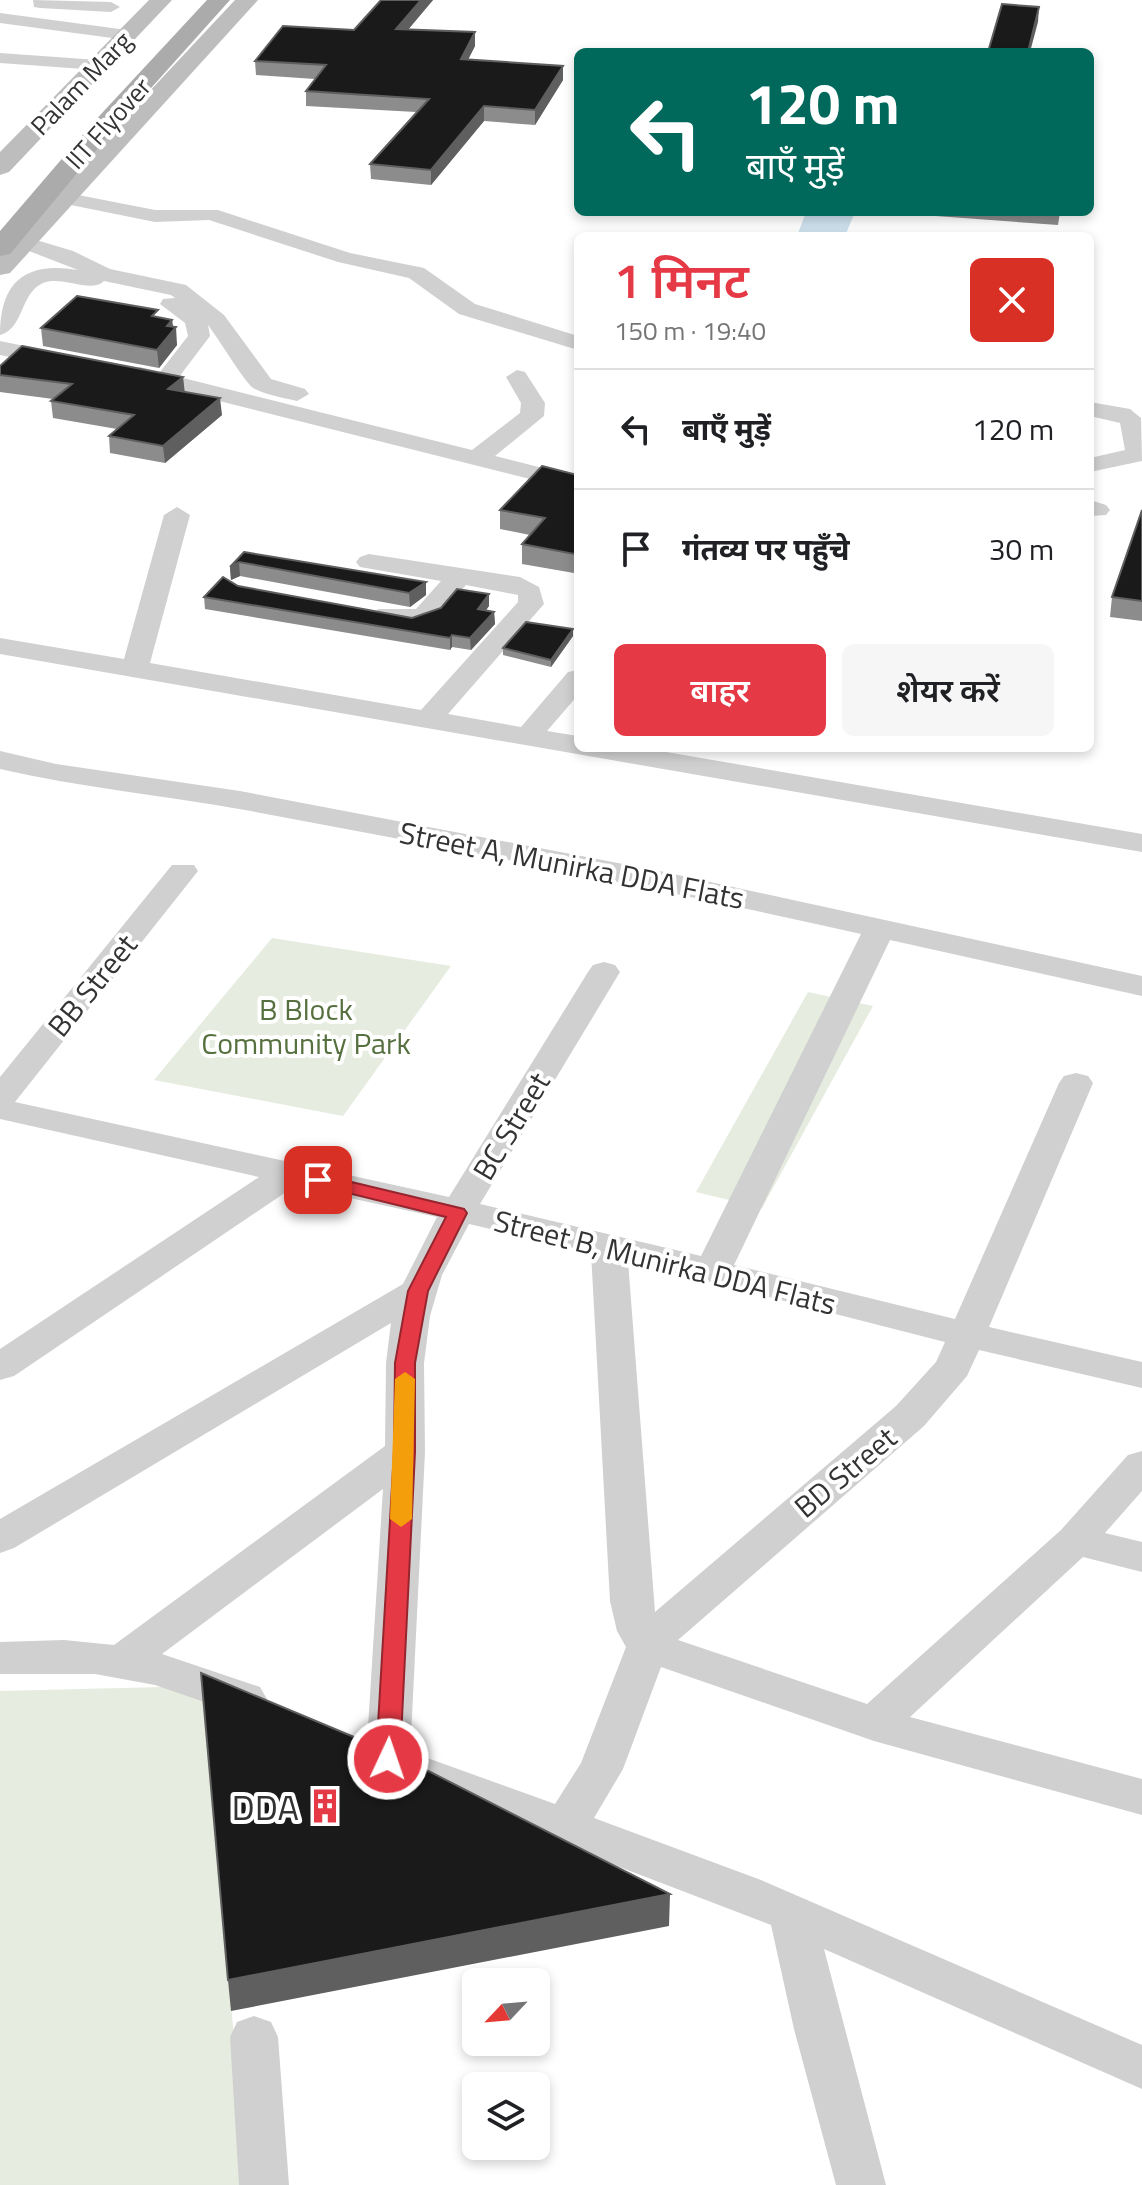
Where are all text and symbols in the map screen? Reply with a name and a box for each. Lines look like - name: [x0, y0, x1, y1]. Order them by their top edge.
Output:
- street label: Palam Marg: [21, 22, 141, 144]
- text: 120 m: [746, 61, 899, 146]
- street label: IIT Flyover: [56, 68, 160, 178]
- icon: left: [614, 80, 718, 184]
- text: बाएँ मुड़ें: [746, 138, 845, 193]
- text: 1 मिनट: [614, 244, 749, 317]
- button: close: [970, 258, 1054, 342]
- text: 150 m · 19:40: [614, 311, 766, 350]
- text: बाएँ मुड़ें: [682, 406, 771, 452]
- text: 120 m: [972, 406, 1054, 452]
- icon: left: [614, 407, 658, 451]
- text: गंतव्य पर पहुँचे: [682, 526, 849, 572]
- text: 30 m: [989, 526, 1054, 572]
- icon: arrive: [614, 527, 658, 571]
- button: बाहर: [614, 644, 826, 736]
- button: शेयर करें: [842, 644, 1054, 736]
- street label: Street A, Munirka DDA Flats: [396, 809, 748, 921]
- street label: BB Street: [36, 923, 148, 1046]
- park label: B Block Community Park: [201, 986, 411, 1066]
- street label: BC Street: [461, 1063, 562, 1189]
- pin: [284, 1146, 352, 1214]
- icon: arrive: [296, 1158, 340, 1202]
- street label: Street B, Munirka DDA Flats: [489, 1197, 841, 1327]
- street label: BD Street: [784, 1415, 907, 1529]
- position arrow: [346, 1717, 430, 1801]
- place label: DDA: [232, 1779, 299, 1834]
- building icon: DDA: [306, 1787, 344, 1825]
- north arrow: [462, 1968, 550, 2056]
- map controls: [462, 1968, 550, 2160]
- button: layers: [462, 2072, 550, 2160]

